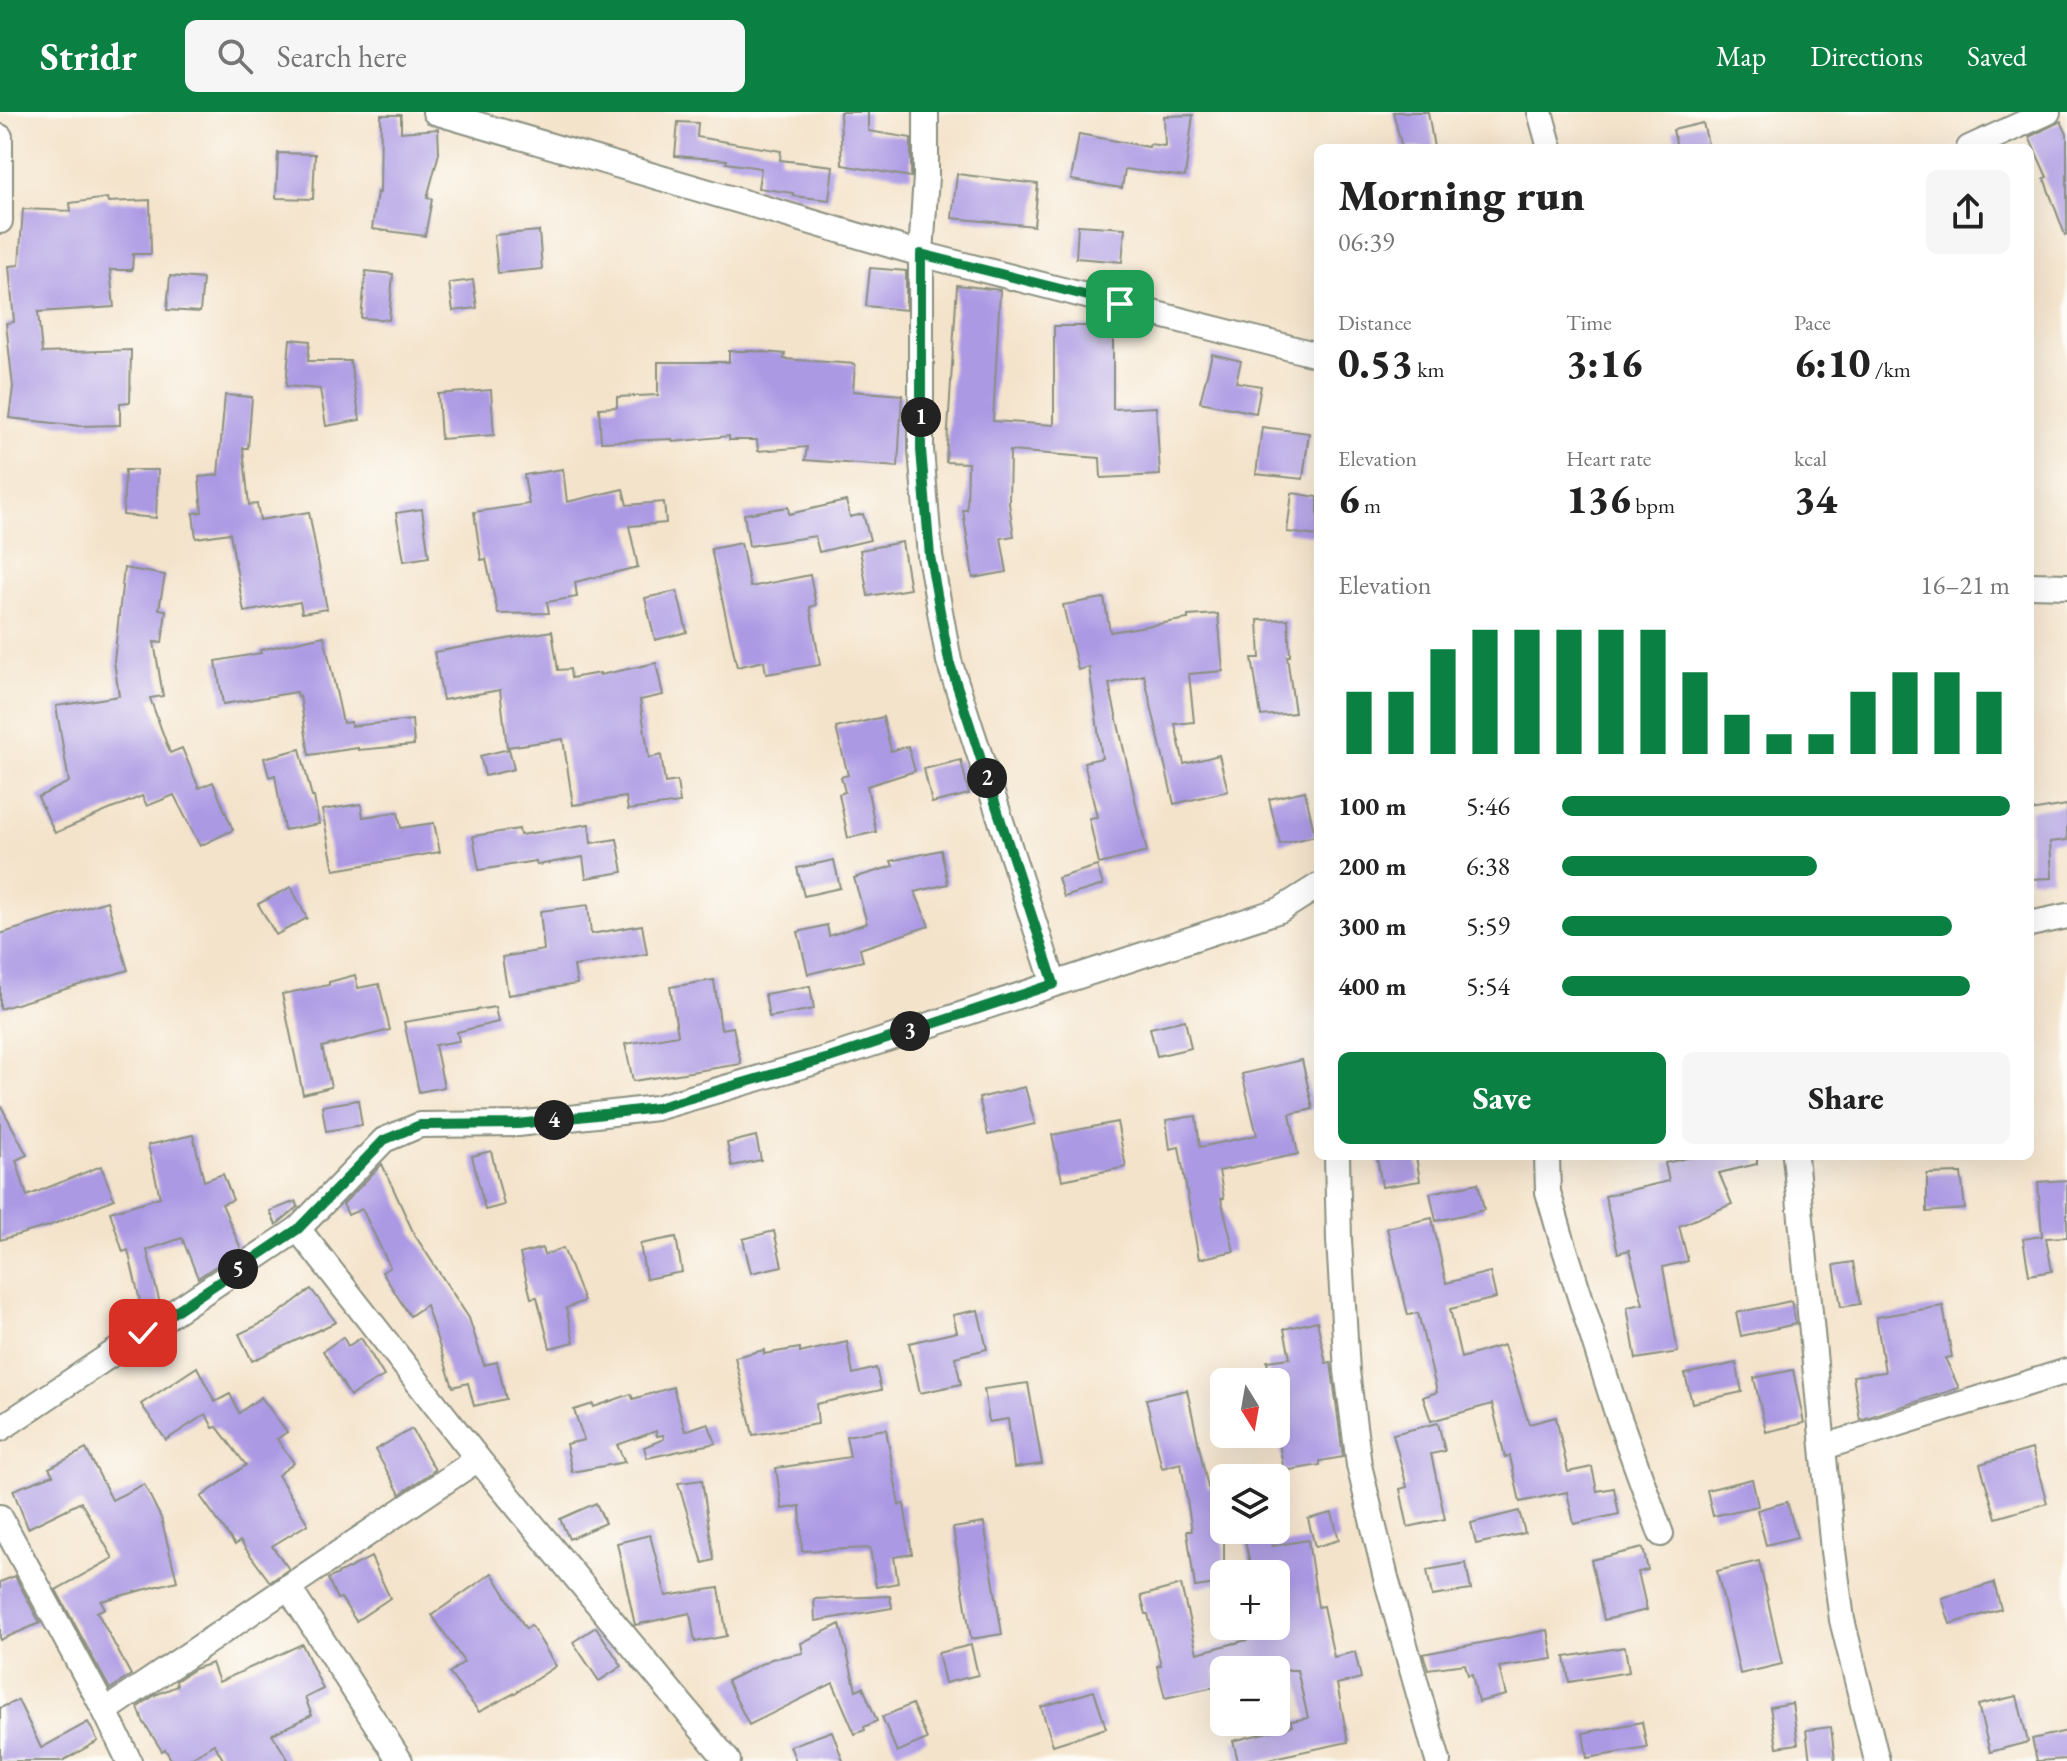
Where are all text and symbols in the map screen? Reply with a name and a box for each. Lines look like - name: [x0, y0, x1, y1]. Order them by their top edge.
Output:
- search box: [185, 20, 745, 92]
- text: Stridr: [40, 32, 137, 81]
- icon: search: [213, 34, 257, 78]
- text: Search here: [277, 37, 407, 76]
- text: Map: [1716, 38, 1766, 74]
- text: Directions: [1810, 38, 1923, 74]
- text: Saved: [1967, 38, 2027, 74]
- text: Morning run: [1338, 166, 1585, 223]
- button: share: [1926, 170, 2010, 254]
- text: 06:39: [1338, 225, 1394, 259]
- pin: [1086, 270, 1154, 338]
- icon: arrive: [1098, 282, 1142, 326]
- text: Distance: [1338, 308, 1411, 337]
- text: Time: [1566, 308, 1612, 337]
- text: Pace: [1794, 308, 1831, 337]
- text: 0.53: [1338, 337, 1413, 389]
- text: 3:16: [1566, 337, 1642, 389]
- text: 6:10: [1794, 337, 1870, 389]
- text: km: [1413, 355, 1445, 384]
- text: /km: [1870, 355, 1911, 384]
- pin: 1: [901, 397, 941, 437]
- text: 1: [915, 402, 927, 431]
- text: Elevation: [1338, 444, 1417, 473]
- text: Heart rate: [1566, 444, 1651, 473]
- text: kcal: [1794, 444, 1827, 473]
- text: 6: [1338, 473, 1360, 525]
- text: 136: [1566, 473, 1631, 525]
- text: 34: [1794, 473, 1837, 525]
- text: m: [1360, 491, 1381, 520]
- text: bpm: [1631, 491, 1675, 520]
- text: Elevation: [1338, 568, 1432, 602]
- text: 16–21 m: [1920, 568, 2010, 602]
- pin: 2: [967, 758, 1007, 798]
- text: 2: [981, 763, 993, 792]
- text: 100 m: [1338, 789, 1406, 823]
- text: 5:46: [1466, 789, 1510, 823]
- text: 200 m: [1338, 849, 1406, 883]
- text: 6:38: [1466, 849, 1510, 883]
- text: 300 m: [1338, 909, 1406, 943]
- text: 5:59: [1466, 909, 1510, 943]
- text: 400 m: [1338, 969, 1406, 1003]
- text: 5:54: [1466, 969, 1510, 1003]
- pin: 3: [890, 1011, 930, 1051]
- text: 3: [904, 1016, 916, 1045]
- button: Save: [1338, 1052, 1666, 1144]
- button: Share: [1682, 1052, 2010, 1144]
- pin: 4: [534, 1100, 574, 1140]
- text: 4: [548, 1105, 560, 1134]
- pin: 5: [218, 1249, 258, 1289]
- text: 5: [232, 1254, 244, 1283]
- pin: [109, 1299, 177, 1367]
- icon: check: [121, 1311, 165, 1355]
- north arrow: [1210, 1368, 1290, 1448]
- map controls: [1210, 1368, 1290, 1736]
- button: layers: [1210, 1464, 1290, 1544]
- button: +: [1210, 1560, 1290, 1640]
- button: −: [1210, 1656, 1290, 1736]

